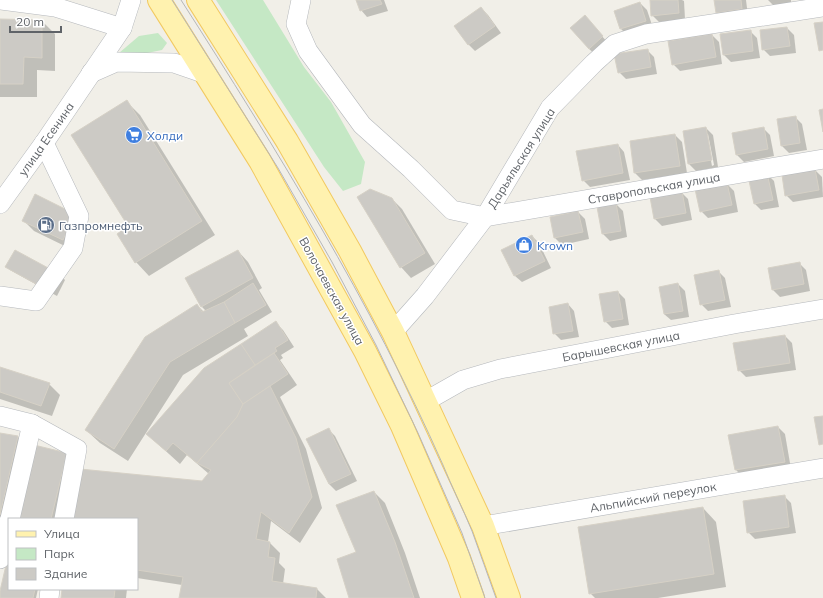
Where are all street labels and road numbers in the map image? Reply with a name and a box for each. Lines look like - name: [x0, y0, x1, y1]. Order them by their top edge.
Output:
- street label: улица Есенина: [15, 99, 77, 179]
- street label: Дарьяльская улица: [484, 105, 558, 211]
- street label: Ставропольская улица: [587, 169, 721, 207]
- street label: Волочаевская улица: [296, 234, 368, 348]
- street label: Барышевская улица: [561, 327, 681, 365]
- street label: Альпийский переулок: [589, 478, 718, 516]

